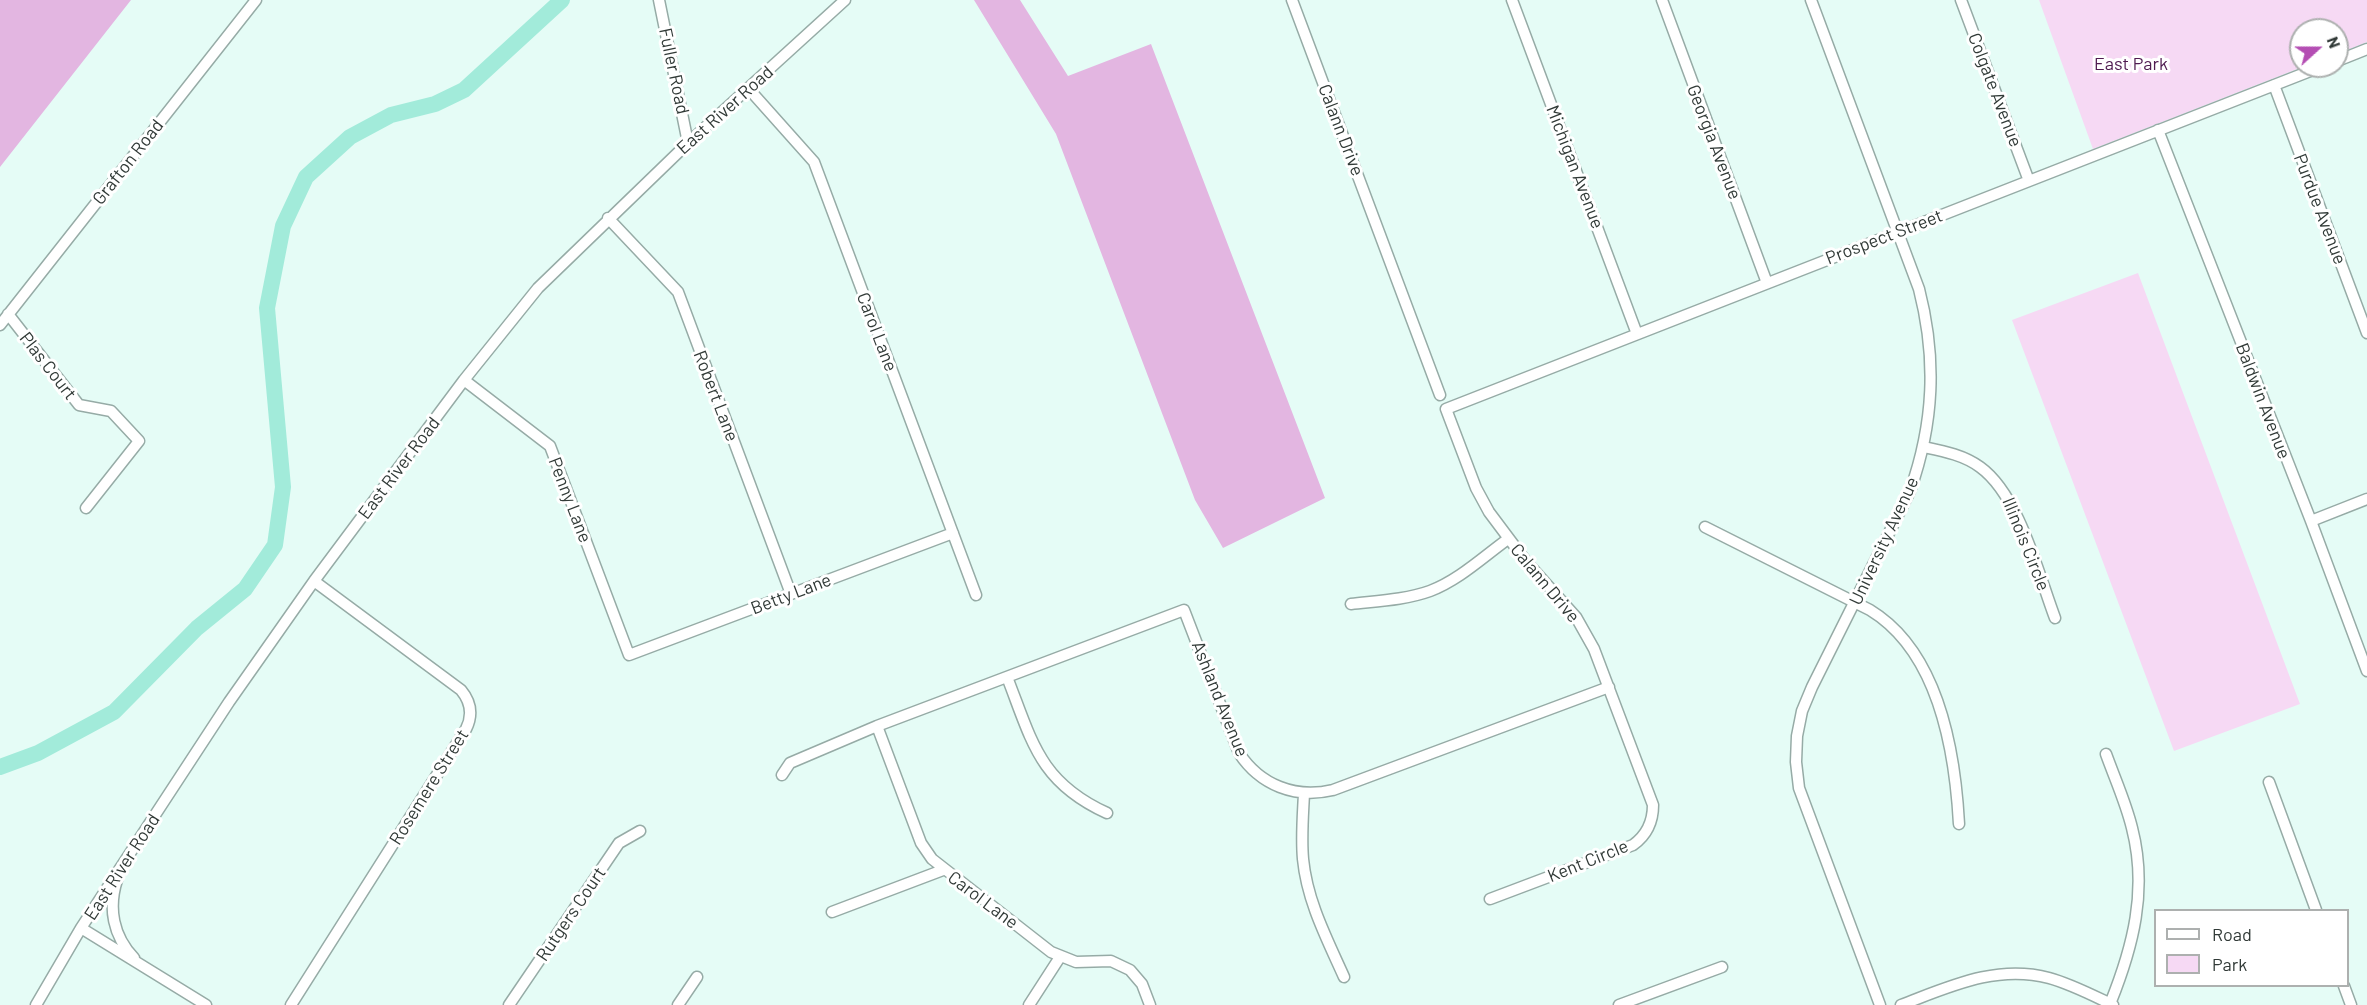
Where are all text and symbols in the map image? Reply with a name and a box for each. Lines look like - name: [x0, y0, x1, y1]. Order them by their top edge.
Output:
- north arrow: [2289, 18, 2349, 78]
- street label: Fuller Road: [654, 26, 694, 116]
- street label: Colgate Avenue: [1963, 30, 2027, 150]
- text: N: [2324, 34, 2345, 50]
- park label: East Park: [2094, 53, 2168, 75]
- street label: East River Road: [672, 61, 778, 159]
- street label: Calann Drive: [1314, 81, 1368, 179]
- street label: Georgia Avenue: [1682, 82, 1746, 202]
- street label: Michigan Avenue: [1542, 102, 1608, 232]
- street label: Grafton Road: [88, 115, 168, 209]
- street label: Purdue Avenue: [2289, 151, 2351, 267]
- street label: Prospect Street: [1822, 205, 1946, 269]
- street label: Carol Lane: [852, 290, 902, 374]
- street label: Plas Court: [15, 328, 81, 404]
- street label: Baldwin Avenue: [2231, 340, 2295, 462]
- street label: Robert Lane: [689, 347, 743, 445]
- street label: East River Road: [354, 413, 444, 523]
- street label: Penny Lane: [544, 454, 596, 546]
- street label: University Avenue: [1845, 473, 1923, 609]
- street label: Illinois Circle: [1997, 494, 2055, 594]
- street label: Calann Drive: [1506, 539, 1584, 627]
- street label: Betty Lane: [748, 569, 834, 619]
- street label: Ashland Avenue: [1187, 638, 1253, 760]
- street label: Rosemere Street: [385, 725, 473, 849]
- street label: East River Road: [80, 810, 164, 924]
- street label: Kent Circle: [1544, 835, 1632, 887]
- street label: Rutgers Court: [532, 863, 610, 965]
- street label: Carol Lane: [944, 867, 1022, 933]
- legend: [2154, 909, 2349, 987]
- text: Road: [2212, 923, 2252, 945]
- text: Park: [2212, 953, 2247, 975]

